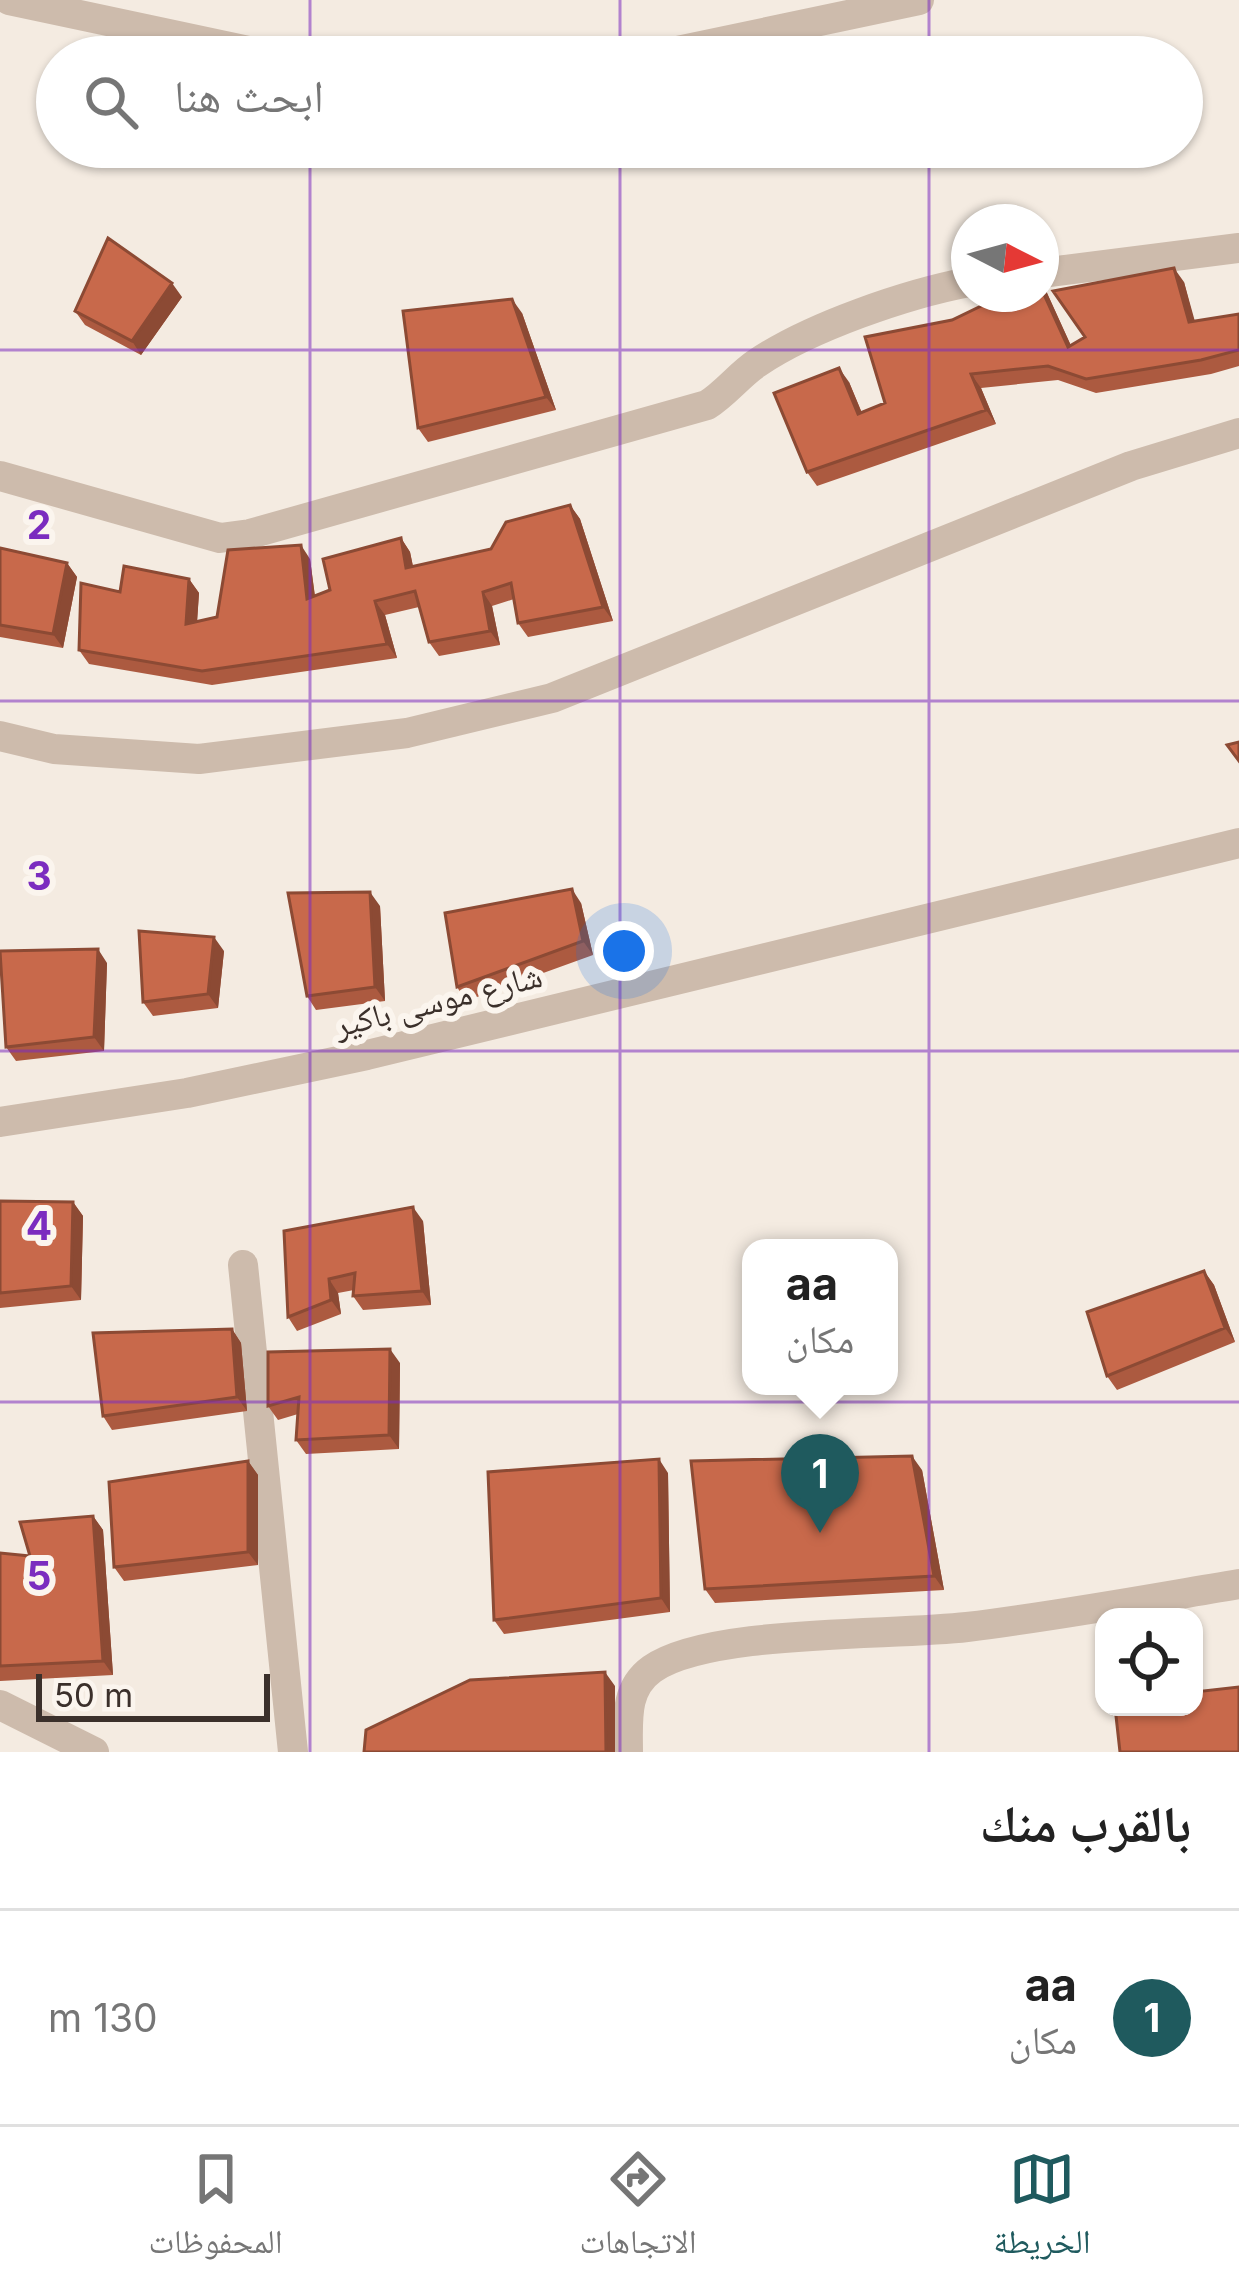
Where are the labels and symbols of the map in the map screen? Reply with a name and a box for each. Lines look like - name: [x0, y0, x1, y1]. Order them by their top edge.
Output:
- north arrow: [951, 204, 1059, 312]
- text: 2: [27, 501, 51, 548]
- text: 3: [26, 852, 52, 899]
- your location: [594, 921, 654, 981]
- street label: شارع موسى باكير: [329, 955, 546, 1046]
- text: 4: [26, 1202, 52, 1249]
- pin: 1: [781, 1434, 859, 1533]
- text: 5: [27, 1552, 51, 1599]
- scale bar: [36, 1668, 270, 1721]

